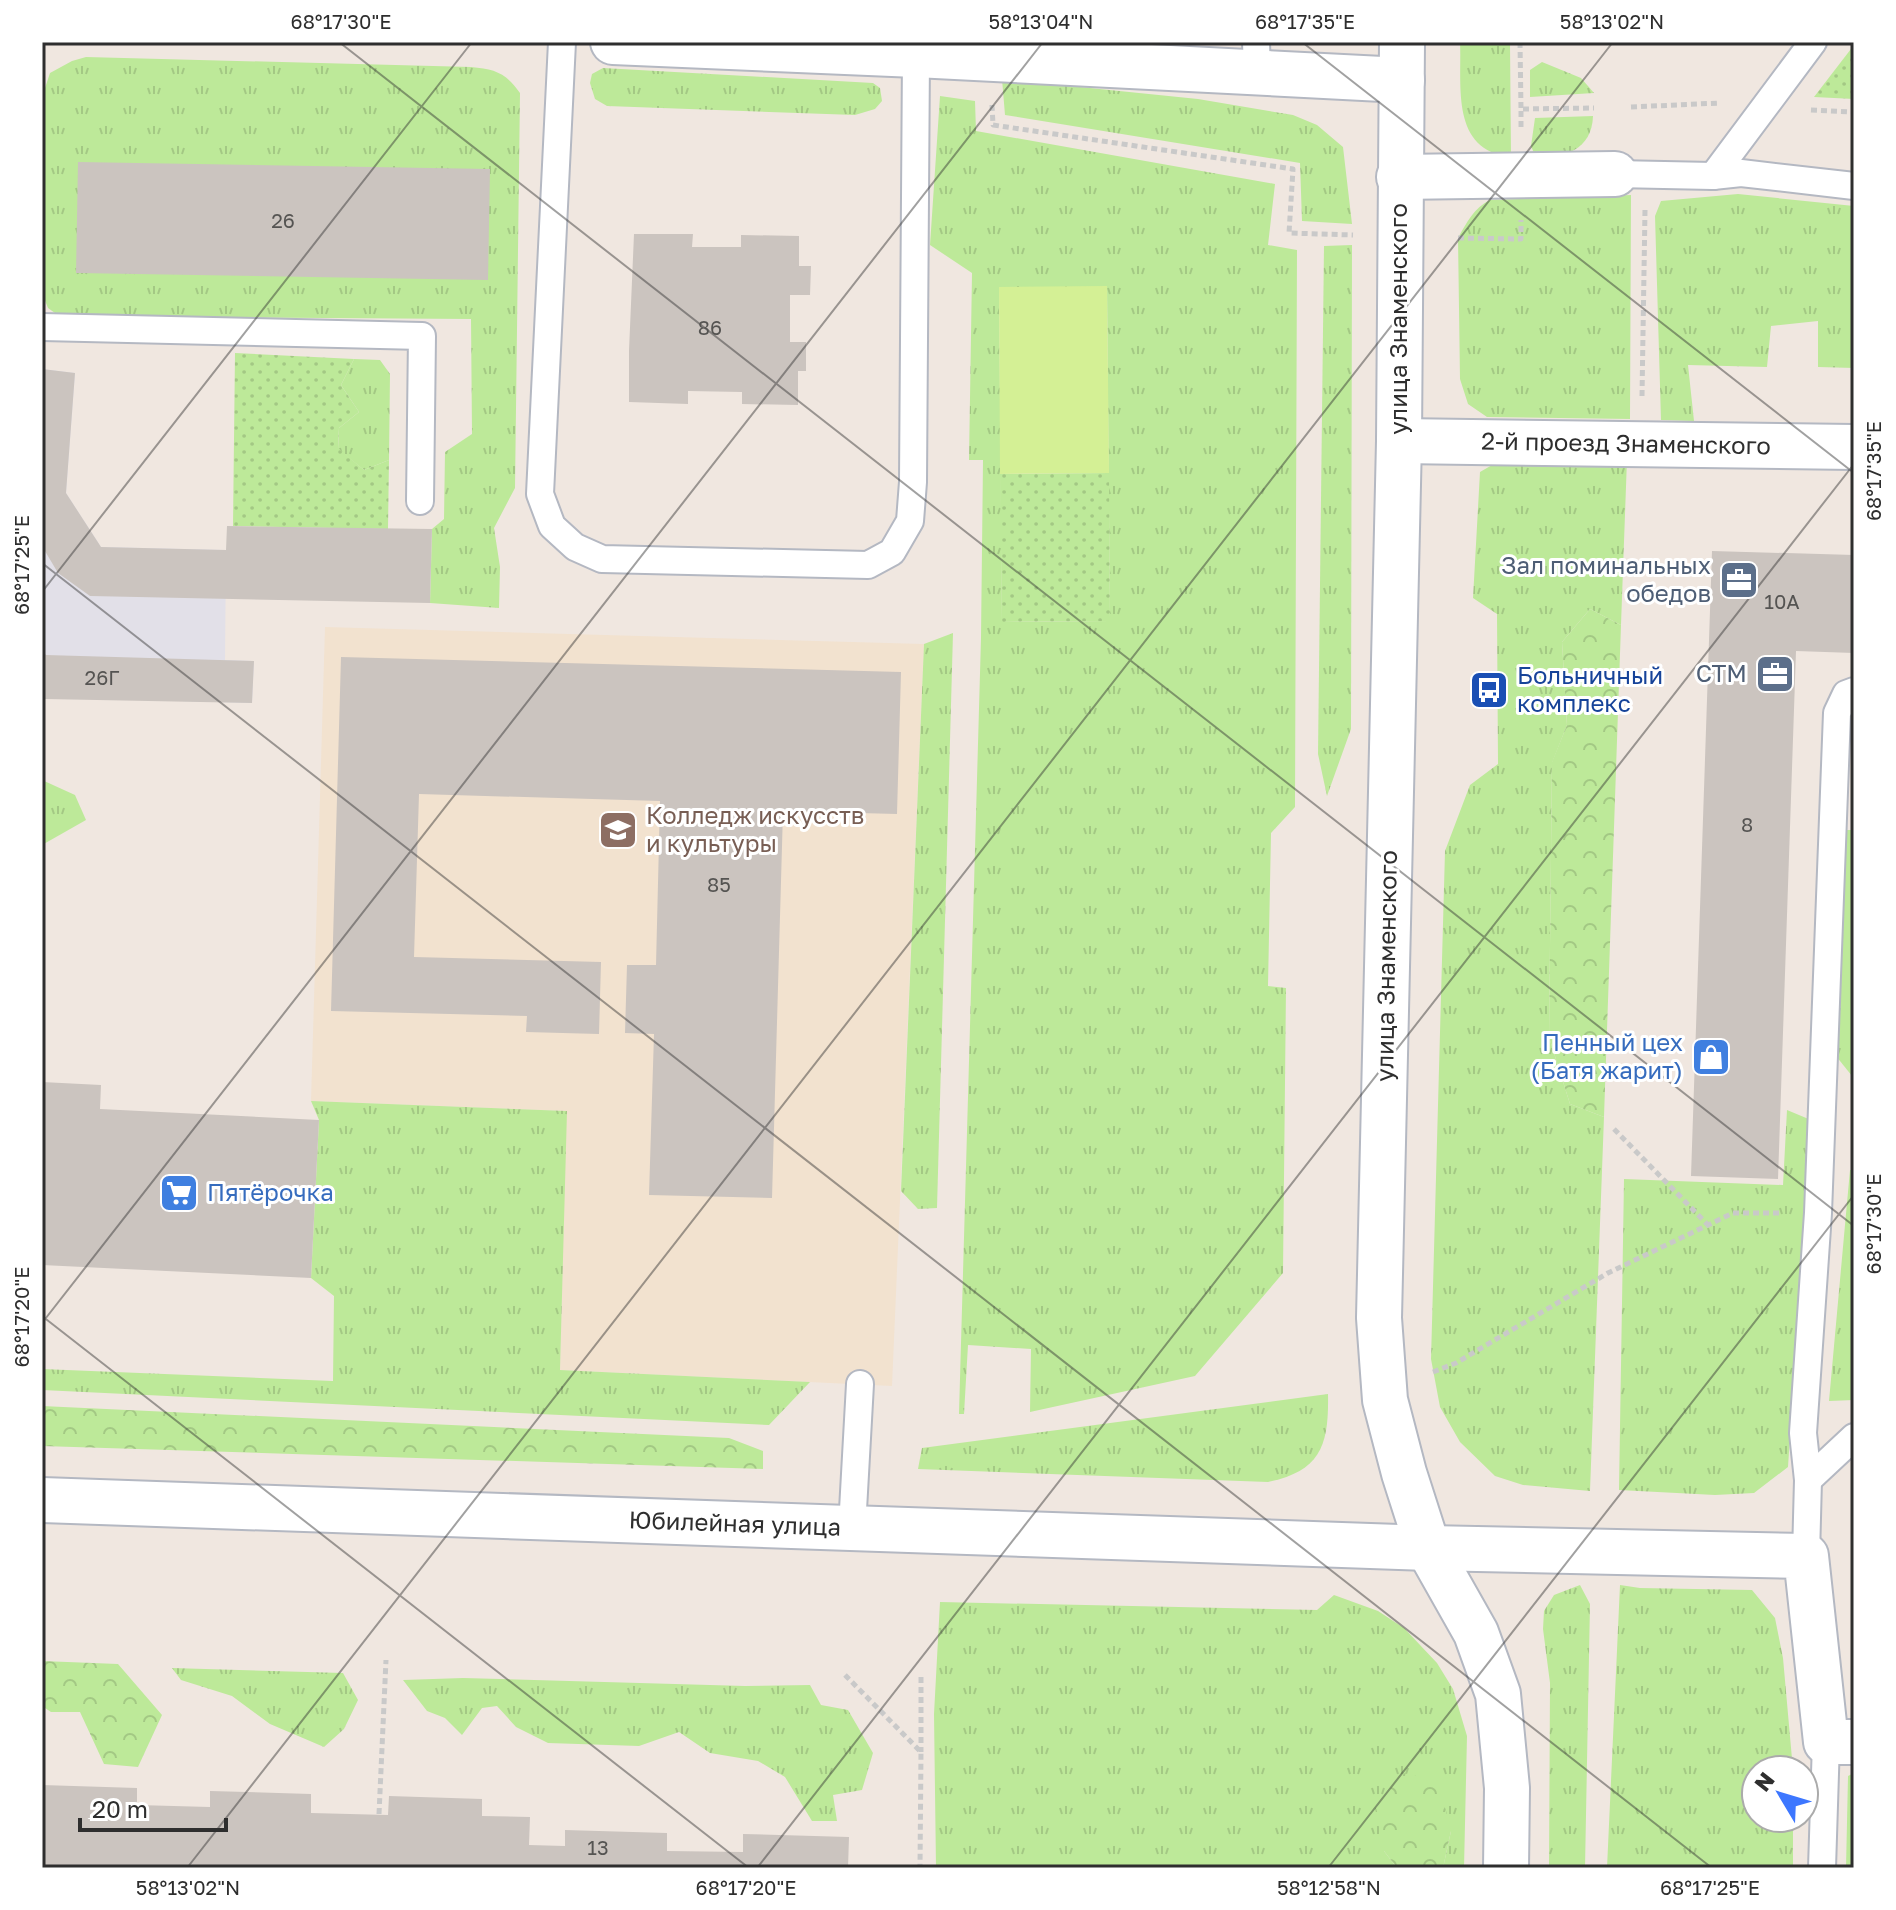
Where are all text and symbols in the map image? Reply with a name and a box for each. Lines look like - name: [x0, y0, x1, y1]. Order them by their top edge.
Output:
- text: 68°17'30"E: [291, 9, 391, 33]
- text: 58°13'04"N: [989, 9, 1094, 33]
- text: 68°17'35"E: [1255, 9, 1355, 33]
- text: 58°13'02"N: [1560, 9, 1664, 33]
- street label: улица Знаменского: [1383, 203, 1412, 435]
- house number: 26: [271, 208, 295, 232]
- house number: 86: [698, 315, 722, 339]
- text: 68°17'35"E: [1861, 421, 1885, 521]
- street label: 2-й проезд Знаменского: [1481, 425, 1771, 460]
- text: 68°17'25"E: [9, 515, 33, 615]
- place label: Зал поминальных обедов: [1501, 550, 1711, 607]
- office icon: Зал поминальных обедов: [1718, 559, 1760, 601]
- house number: 10А: [1764, 589, 1800, 613]
- office icon: СТМ: [1754, 653, 1796, 695]
- place label: СТМ: [1696, 658, 1747, 687]
- place label: Больничный комплекс: [1517, 660, 1663, 717]
- house number: 26Г: [85, 665, 119, 689]
- bus stop icon: Больничный комплекс: [1468, 669, 1510, 711]
- place label: Колледж искусств и культуры: [646, 800, 864, 857]
- school or university icon: Колледж искусств и культуры: [597, 809, 639, 851]
- house number: 8: [1741, 812, 1753, 836]
- street label: улица Знаменского: [1369, 850, 1402, 1082]
- house number: 85: [707, 872, 731, 896]
- place label: Пенный цех (Батя жарит): [1531, 1027, 1683, 1084]
- shop icon: Пенный цех (Батя жарит): [1690, 1036, 1732, 1078]
- supermarket icon: Пятёрочка: [158, 1172, 200, 1214]
- text: 68°17'30"E: [1861, 1174, 1885, 1274]
- place label: Пятёрочка: [207, 1177, 334, 1206]
- text: 68°17'20"E: [9, 1267, 33, 1367]
- street label: Юбилейная улица: [628, 1504, 842, 1541]
- north arrow: [1740, 1754, 1820, 1834]
- text: N: [1748, 1766, 1780, 1796]
- scale bar: [80, 1782, 226, 1832]
- text: 20 m: [92, 1794, 148, 1823]
- house number: 13: [587, 1835, 609, 1859]
- text: 58°13'02"N: [136, 1875, 240, 1899]
- text: 68°17'20"E: [696, 1875, 796, 1899]
- text: 58°12'58"N: [1277, 1875, 1381, 1899]
- text: 68°17'25"E: [1660, 1875, 1760, 1899]

